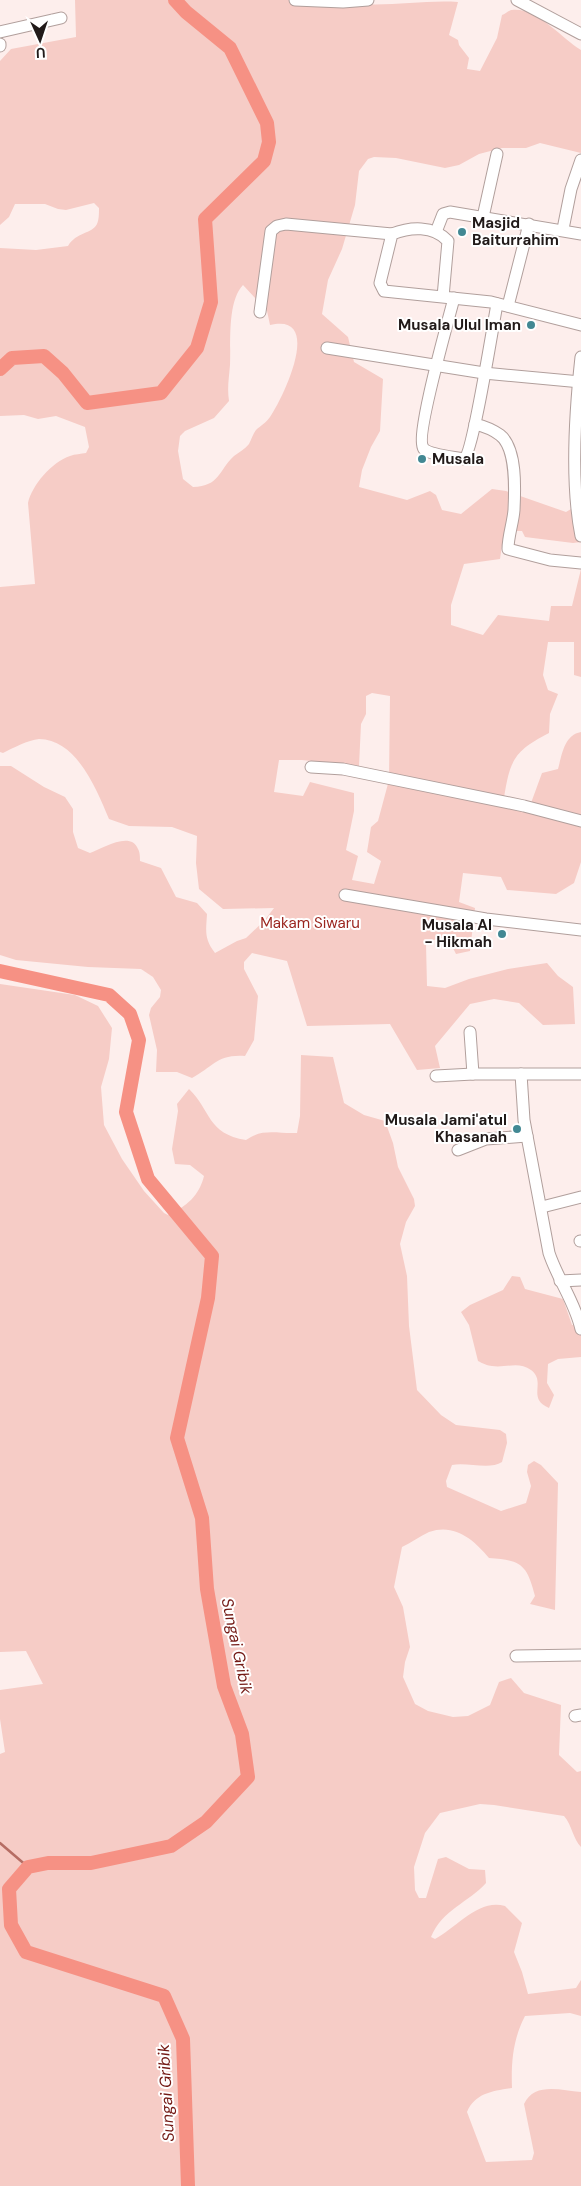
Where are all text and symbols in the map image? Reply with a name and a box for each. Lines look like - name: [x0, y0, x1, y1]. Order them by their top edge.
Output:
- north arrow: [15, 15, 65, 65]
- text: U: [35, 44, 46, 62]
- place label: Masjid Baiturrahim: [472, 213, 559, 250]
- marker: Masjid Baiturrahim: [456, 226, 468, 238]
- place label: Musala Ulul Iman: [398, 315, 521, 335]
- marker: Musala Ulul Iman: [525, 319, 537, 331]
- place label: Musala: [432, 449, 484, 469]
- marker: Musala: [416, 453, 428, 465]
- park label: Makam Siwaru: [260, 913, 360, 933]
- place label: Musala Al - Hikmah: [422, 915, 492, 952]
- marker: Musala Al - Hikmah: [496, 928, 508, 940]
- place label: Musala Jami'atul Khasanah: [385, 1110, 507, 1147]
- marker: Musala Jami'atul Khasanah: [511, 1123, 523, 1135]
- water label: Sungai Gribik: [217, 1596, 258, 1697]
- water label: Sungai Gribik: [153, 2043, 179, 2142]

